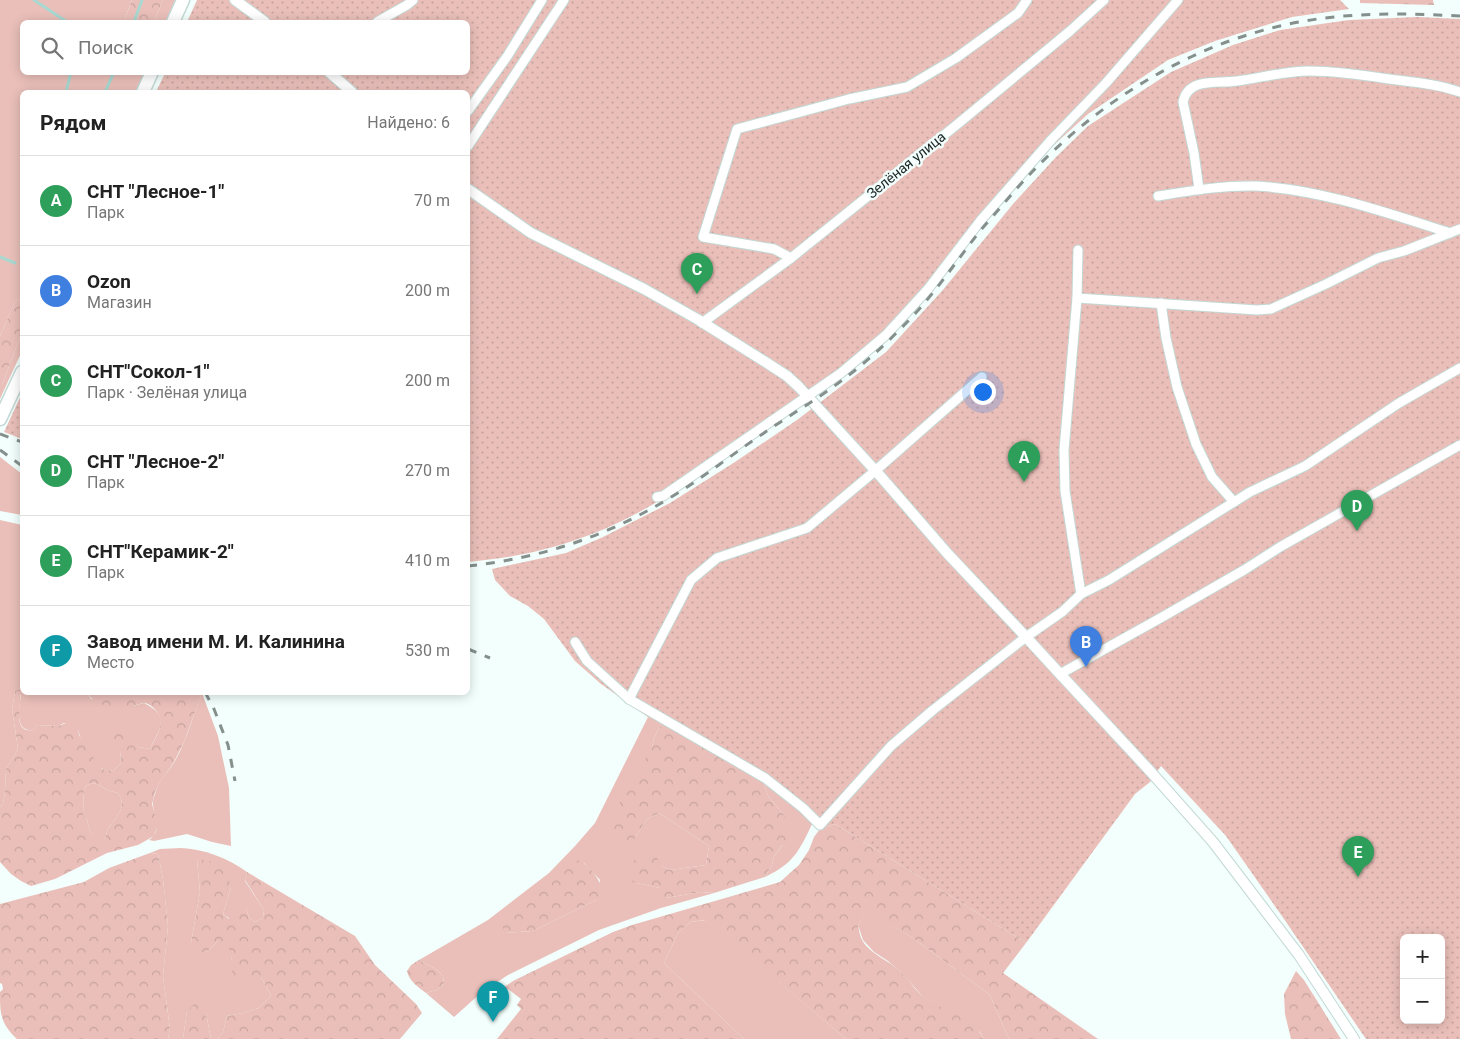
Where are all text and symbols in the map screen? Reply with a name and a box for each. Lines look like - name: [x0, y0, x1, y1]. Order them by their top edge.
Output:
- search box: [20, 20, 470, 75]
- icon: search: [38, 34, 66, 62]
- text: Поиск: [78, 36, 134, 59]
- text: Рядом: [40, 111, 106, 135]
- text: Найдено: 6: [367, 113, 450, 132]
- street label: Зелёная улица: [863, 128, 949, 202]
- text: СНТ "Лесное-1": [87, 180, 224, 203]
- text: A: [51, 191, 61, 210]
- text: 70 m: [414, 191, 450, 210]
- text: Парк: [87, 203, 125, 222]
- pin: C: [681, 253, 713, 294]
- text: Ozon: [87, 270, 131, 293]
- text: B: [51, 281, 61, 300]
- text: 200 m: [405, 281, 450, 300]
- text: Магазин: [87, 293, 152, 312]
- text: СНТ"Сокол-1": [87, 360, 210, 383]
- text: C: [51, 371, 61, 390]
- text: 200 m: [405, 371, 450, 390]
- your location: [970, 379, 996, 405]
- text: Парк · Зелёная улица: [87, 383, 247, 402]
- pin: A: [1008, 441, 1040, 482]
- text: СНТ "Лесное-2": [87, 450, 224, 473]
- text: D: [51, 461, 61, 480]
- text: 270 m: [405, 461, 450, 480]
- text: Парк: [87, 473, 125, 492]
- pin: D: [1341, 490, 1373, 531]
- text: СНТ"Керамик-2": [87, 540, 234, 563]
- text: E: [52, 551, 61, 570]
- text: 410 m: [405, 551, 450, 570]
- text: Парк: [87, 563, 125, 582]
- pin: B: [1070, 626, 1102, 667]
- text: Завод имени М. И. Калинина: [87, 630, 345, 653]
- text: F: [52, 641, 60, 660]
- text: 530 m: [405, 641, 450, 660]
- text: Место: [87, 653, 134, 672]
- pin: E: [1342, 836, 1374, 877]
- map controls: [1400, 934, 1445, 1024]
- button: +: [1400, 934, 1445, 979]
- button: −: [1400, 979, 1445, 1024]
- pin: F: [477, 981, 509, 1022]

